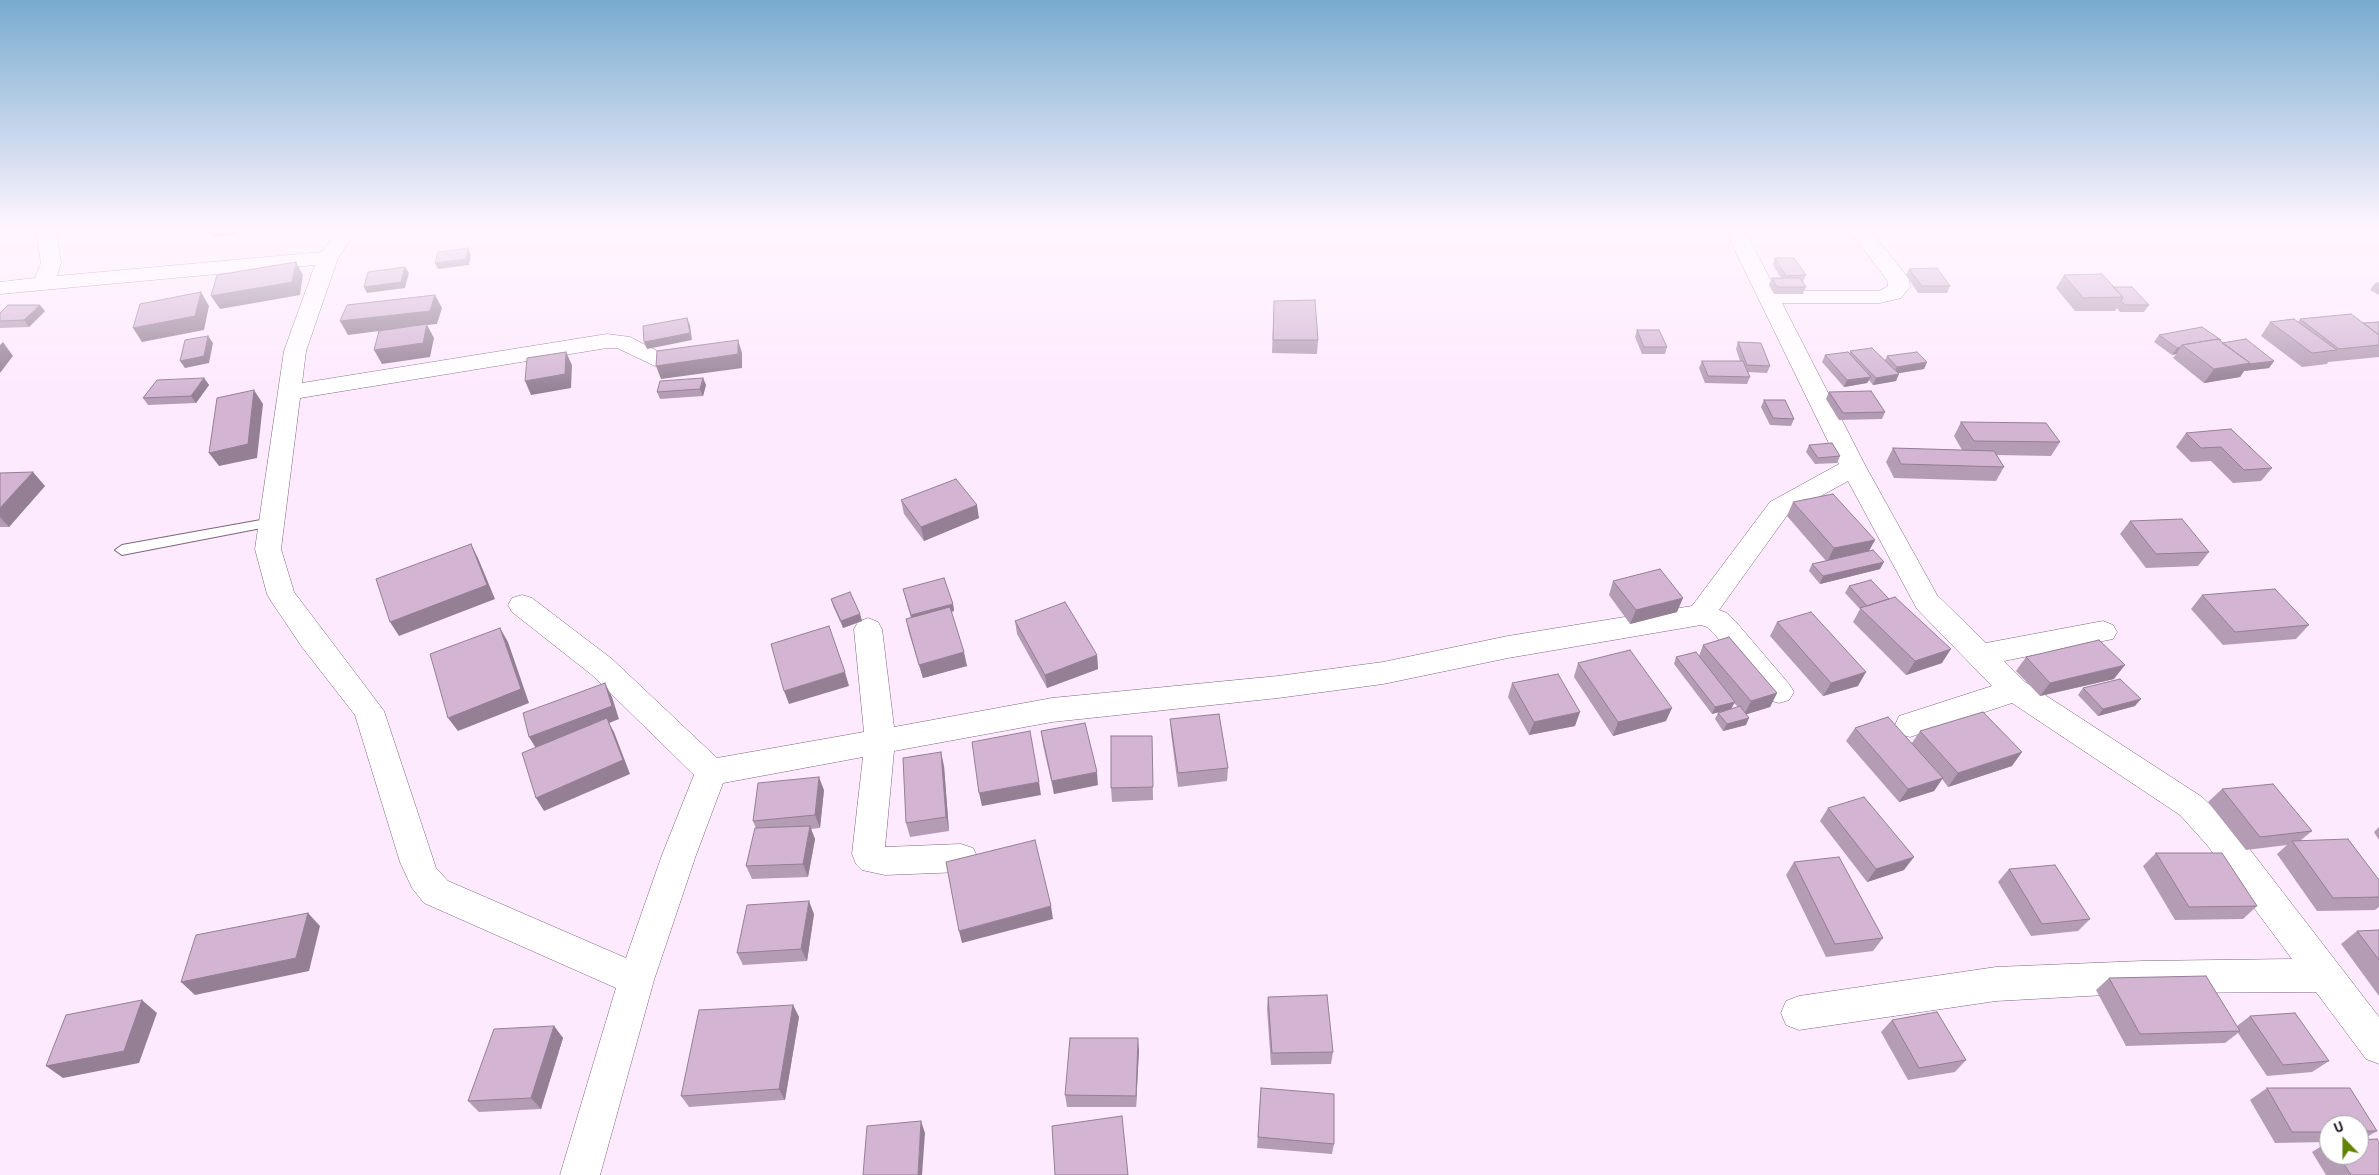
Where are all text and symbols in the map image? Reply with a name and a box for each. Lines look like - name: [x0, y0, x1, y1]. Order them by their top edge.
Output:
- north arrow: [2319, 1115, 2369, 1165]
- text: U: [2331, 1117, 2346, 1137]

